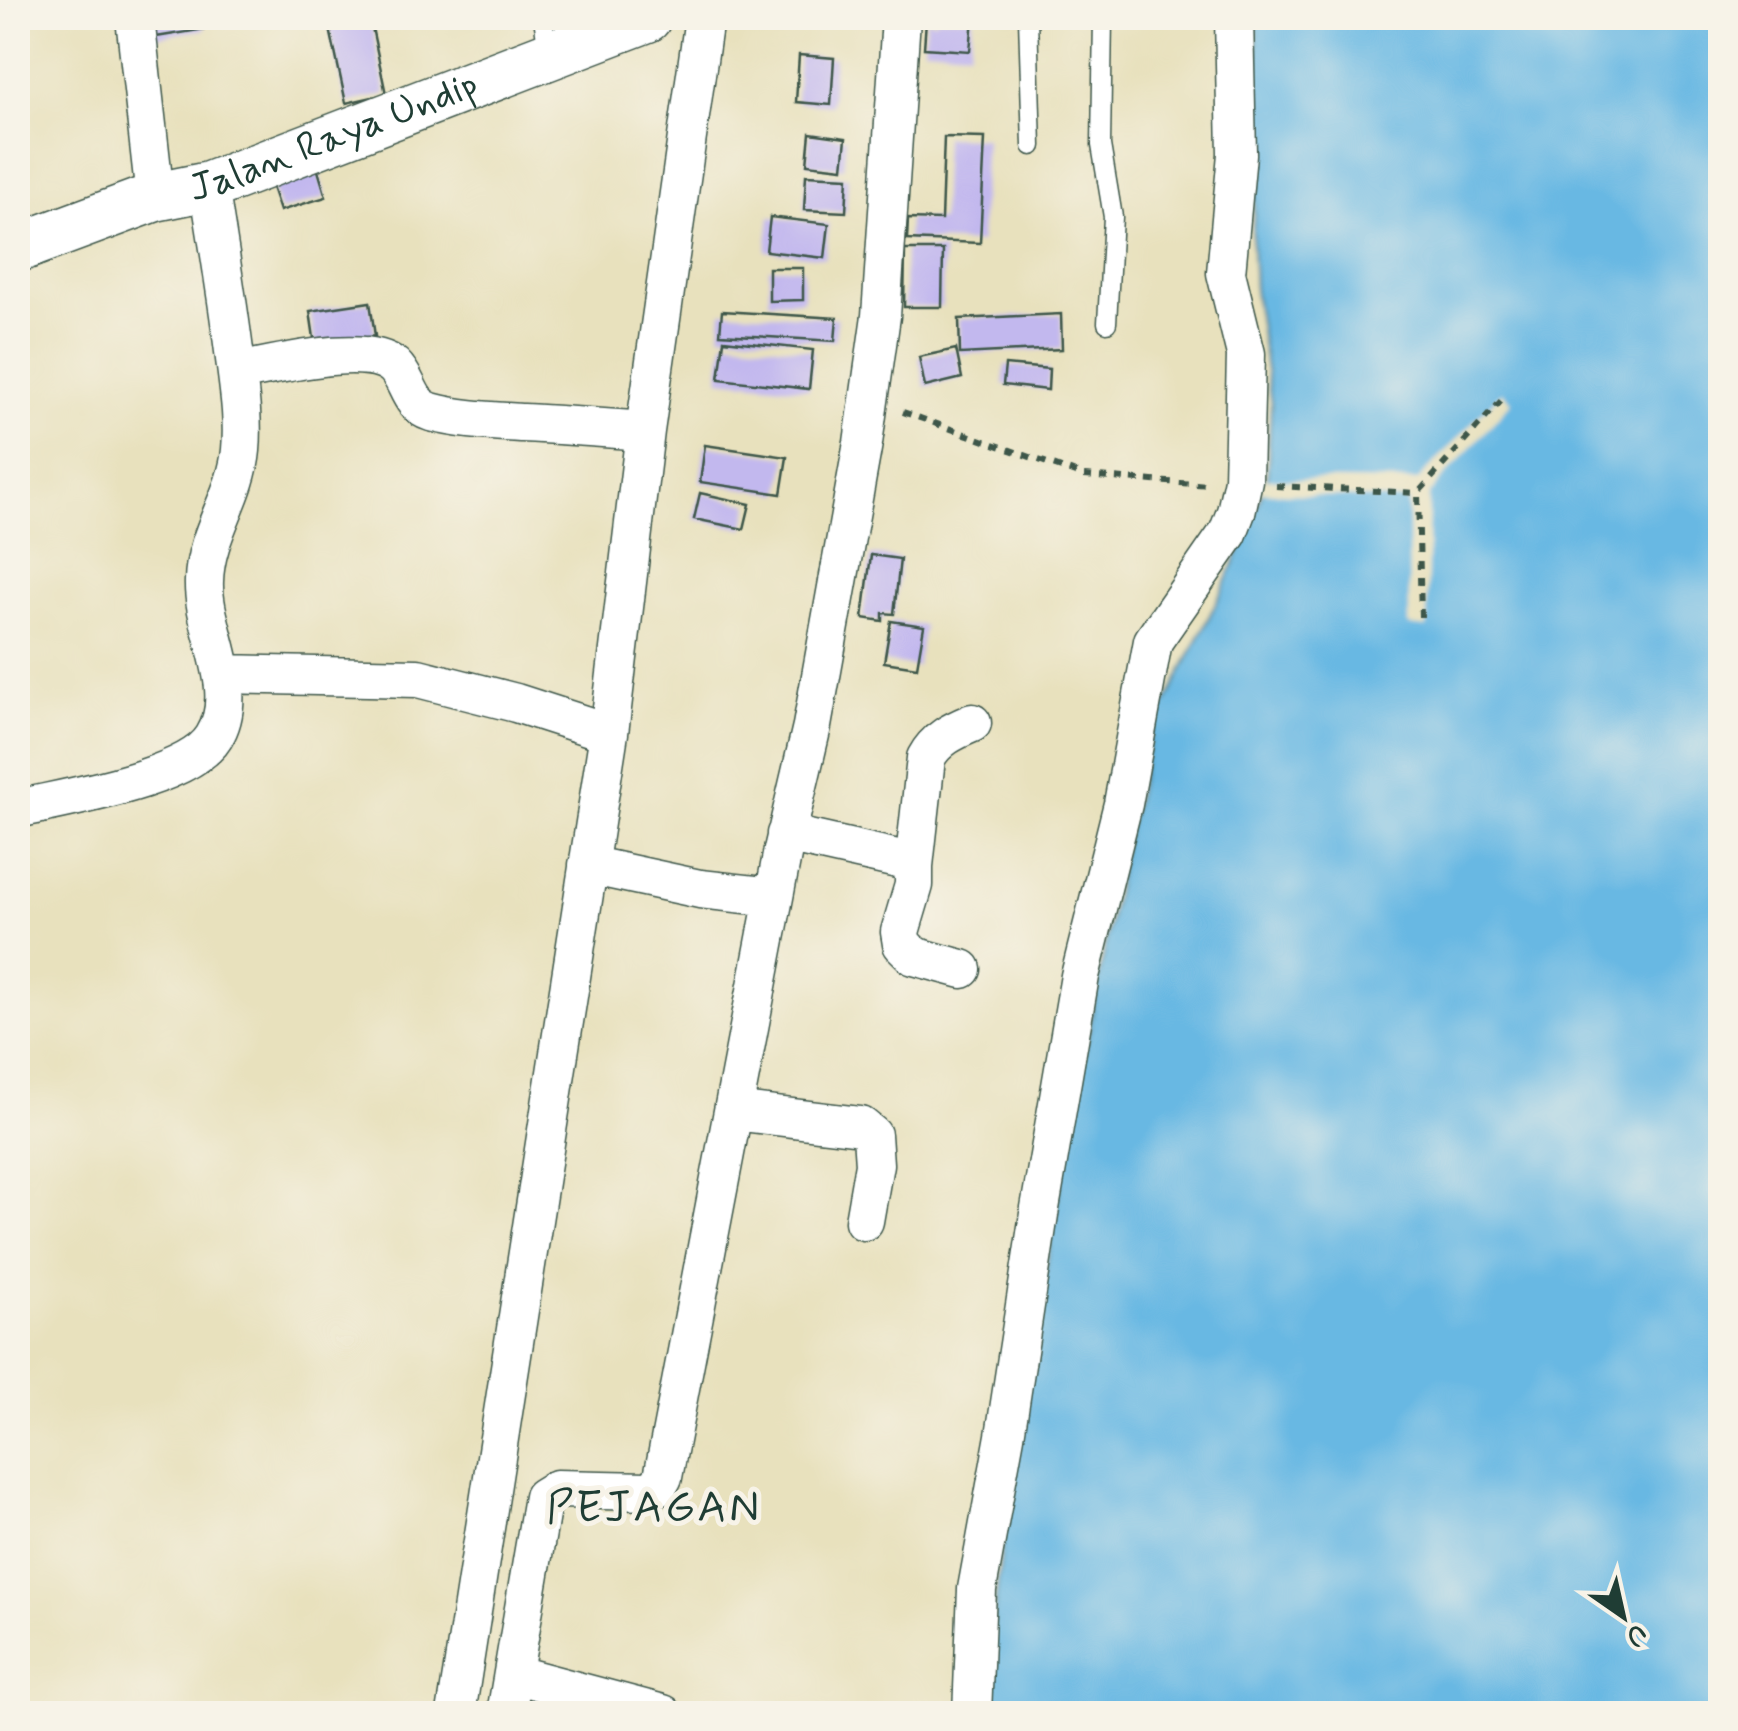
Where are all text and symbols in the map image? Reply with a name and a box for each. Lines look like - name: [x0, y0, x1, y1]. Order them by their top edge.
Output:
- street label: Jalan Raya Undip: [185, 59, 486, 215]
- district label: PEJAGAN: [546, 1479, 762, 1538]
- north arrow: [1573, 1566, 1673, 1666]
- text: U: [1618, 1614, 1653, 1655]

